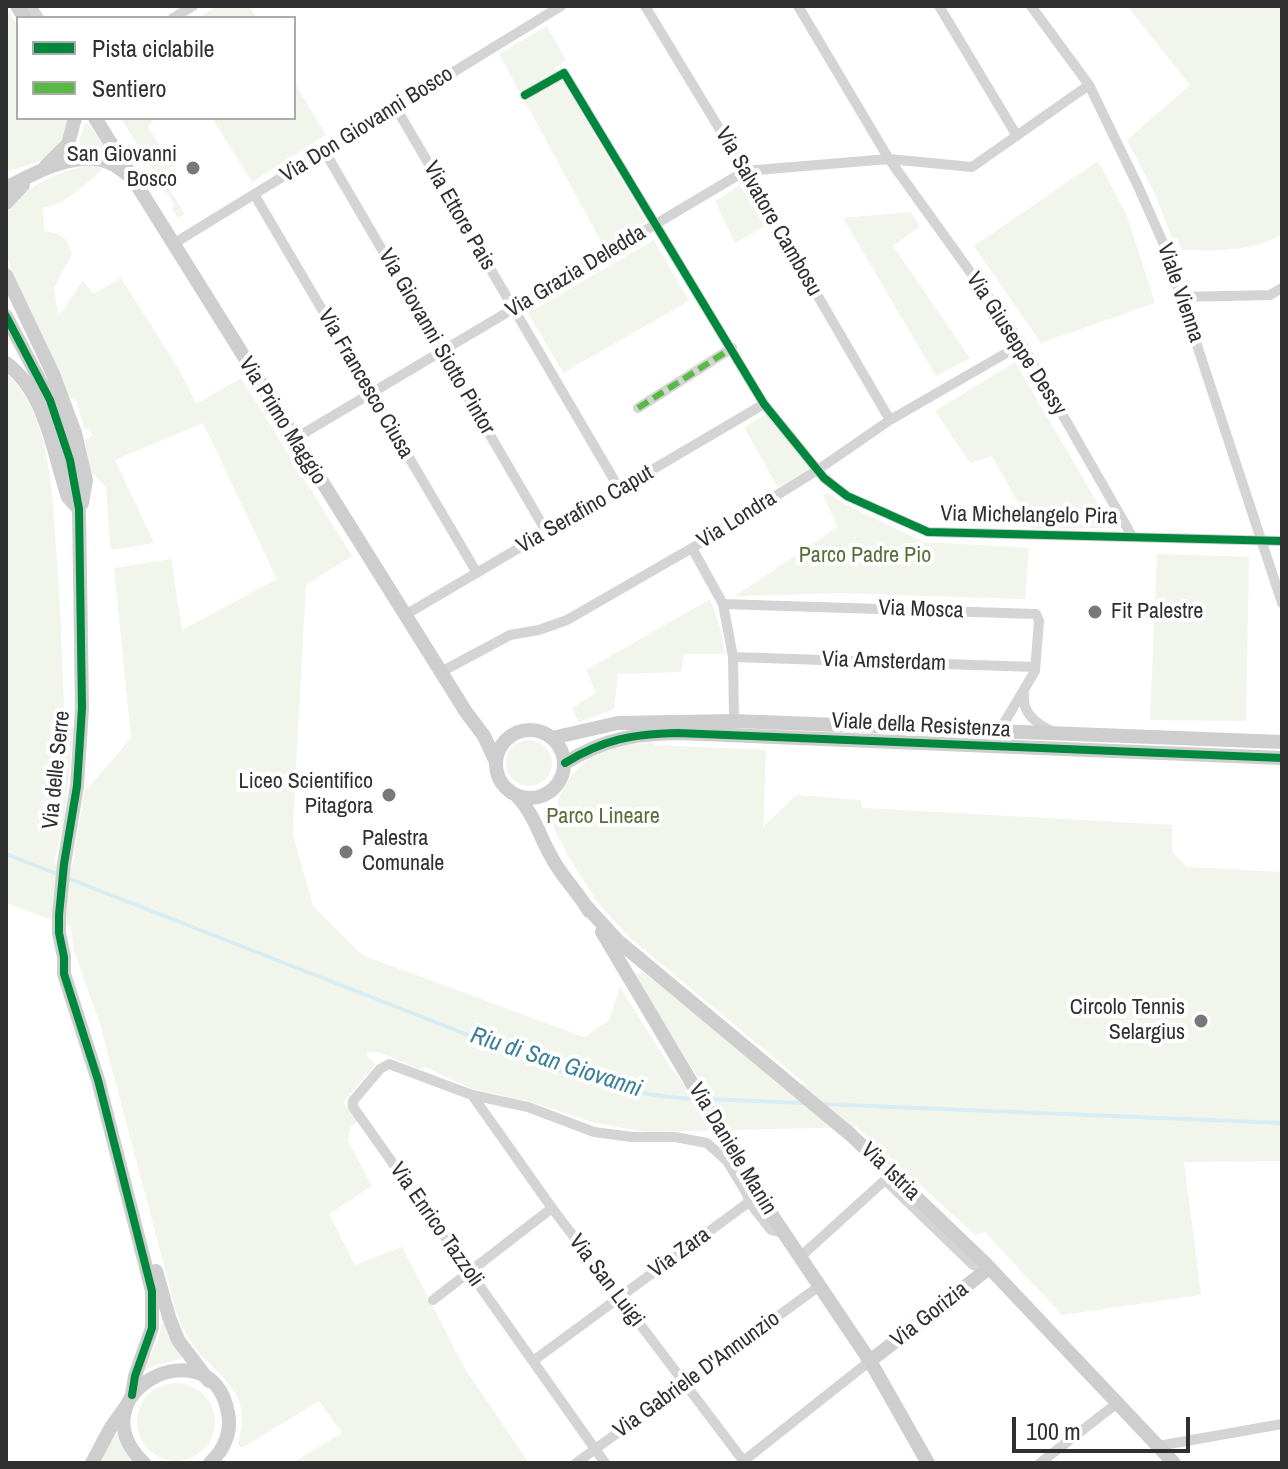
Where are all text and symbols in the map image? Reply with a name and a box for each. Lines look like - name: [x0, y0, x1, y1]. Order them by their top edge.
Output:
- legend: [16, 16, 296, 120]
- text: Pista ciclabile: [92, 32, 215, 64]
- street label: Via Don Giovanni Bosco: [276, 61, 458, 189]
- text: Sentiero: [92, 72, 166, 104]
- street label: Via Salvatore Cambosu: [709, 123, 827, 301]
- place label: San Giovanni Bosco: [67, 142, 177, 194]
- street label: Via Ettore Pais: [417, 157, 501, 275]
- marker: San Giovanni Bosco: [184, 159, 202, 177]
- street label: Via Grazia Deledda: [501, 220, 651, 324]
- street label: Viale Vienna: [1151, 240, 1209, 346]
- street label: Via Giovanni Siotto Pintor: [372, 244, 500, 440]
- street label: Via Giuseppe Dessy: [960, 268, 1072, 420]
- street label: Via Francesco Ciusa: [312, 305, 418, 463]
- street label: Via Primo Maggio: [232, 352, 332, 490]
- street label: Via Serafino Caput: [512, 460, 658, 560]
- street label: Via Londra: [693, 486, 781, 554]
- street label: Via Michelangelo Pira: [940, 501, 1118, 531]
- park label: Parco Padre Pio: [799, 543, 931, 569]
- street label: Via Mosca: [878, 595, 964, 625]
- place label: Fit Palestre: [1111, 599, 1203, 625]
- marker: Fit Palestre: [1086, 603, 1104, 621]
- street label: Via Amsterdam: [822, 647, 946, 677]
- street label: Viale della Resistenza: [831, 708, 1011, 744]
- street label: Via delle Serre: [38, 709, 76, 831]
- place label: Liceo Scientifico Pitagora: [239, 769, 373, 820]
- marker: Liceo Scientifico Pitagora: [380, 786, 398, 804]
- park label: Parco Lineare: [546, 804, 660, 830]
- place label: Palestra Comunale: [362, 826, 444, 878]
- marker: Palestra Comunale: [337, 843, 355, 861]
- place label: Circolo Tennis Selargius: [1070, 995, 1185, 1046]
- marker: Circolo Tennis Selargius: [1192, 1012, 1210, 1030]
- water label: Riu di San Giovanni: [467, 1022, 645, 1104]
- street label: Via Daniele Manin: [682, 1078, 782, 1220]
- street label: Via Istria: [855, 1138, 925, 1206]
- street label: Via Enrico Tazzoli: [383, 1158, 489, 1292]
- street label: Via Zara: [644, 1222, 716, 1284]
- street label: Via San Luigi: [563, 1230, 649, 1332]
- street label: Via Gorizia: [886, 1277, 974, 1353]
- street label: Via Gabriele D'Annunzio: [609, 1306, 785, 1444]
- scale bar: [1016, 1401, 1194, 1451]
- text: 100 m: [1026, 1415, 1081, 1447]

